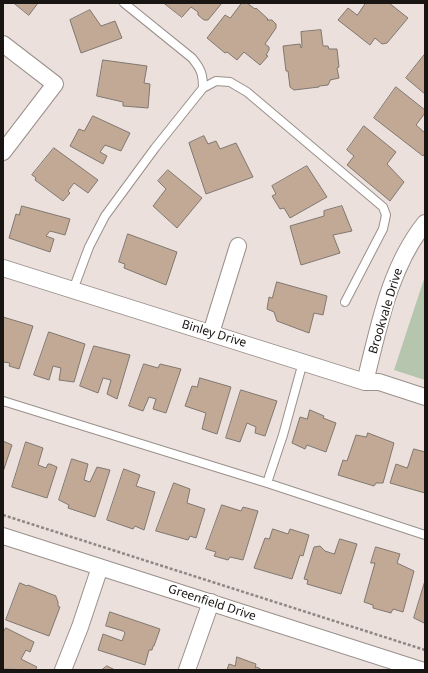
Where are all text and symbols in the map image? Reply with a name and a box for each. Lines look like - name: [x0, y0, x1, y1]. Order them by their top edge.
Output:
- street label: Brookvale Drive: [366, 266, 406, 356]
- street label: Binley Drive: [180, 317, 248, 351]
- street label: Greenfield Drive: [166, 582, 258, 624]

